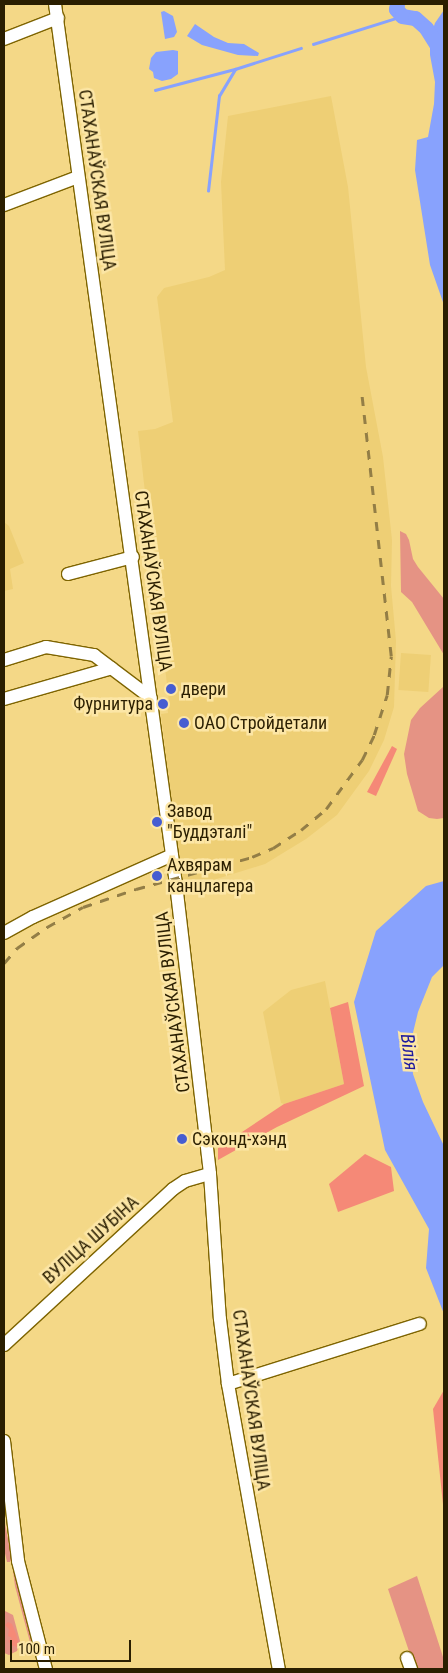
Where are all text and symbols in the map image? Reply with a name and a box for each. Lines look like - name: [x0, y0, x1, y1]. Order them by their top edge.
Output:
- street label: СТАХАНАЎСКАЯ ВУЛІЦА: [74, 88, 120, 272]
- street label: СТАХАНАЎСКАЯ ВУЛІЦА: [130, 489, 176, 673]
- place label: двери: [181, 678, 226, 700]
- marker: двери: [165, 683, 177, 695]
- place label: Фурнитура: [73, 693, 153, 715]
- marker: Фурнитура: [157, 698, 169, 710]
- place label: ОАО Стройдетали: [194, 712, 327, 734]
- marker: ОАО Стройдетали: [178, 717, 190, 729]
- place label: Завод "Буддэталі": [167, 801, 252, 844]
- marker: Завод "Буддэталі": [151, 816, 163, 828]
- place label: Ахвярам канцлагера: [167, 855, 253, 898]
- marker: Ахвярам канцлагера: [151, 870, 163, 882]
- street label: СТАХАНАЎСКАЯ ВУЛІЦА: [151, 910, 195, 1094]
- water label: Вілія: [395, 1032, 423, 1072]
- place label: Сэконд-хэнд: [192, 1128, 287, 1150]
- marker: Сэконд-хэнд: [176, 1133, 188, 1145]
- street label: ВУЛІЦА ШУБІНА: [39, 1191, 143, 1289]
- street label: СТАХАНАЎСКАЯ ВУЛІЦА: [228, 1308, 274, 1492]
- scale bar: [12, 1630, 134, 1662]
- text: 100 m: [18, 1640, 55, 1658]

